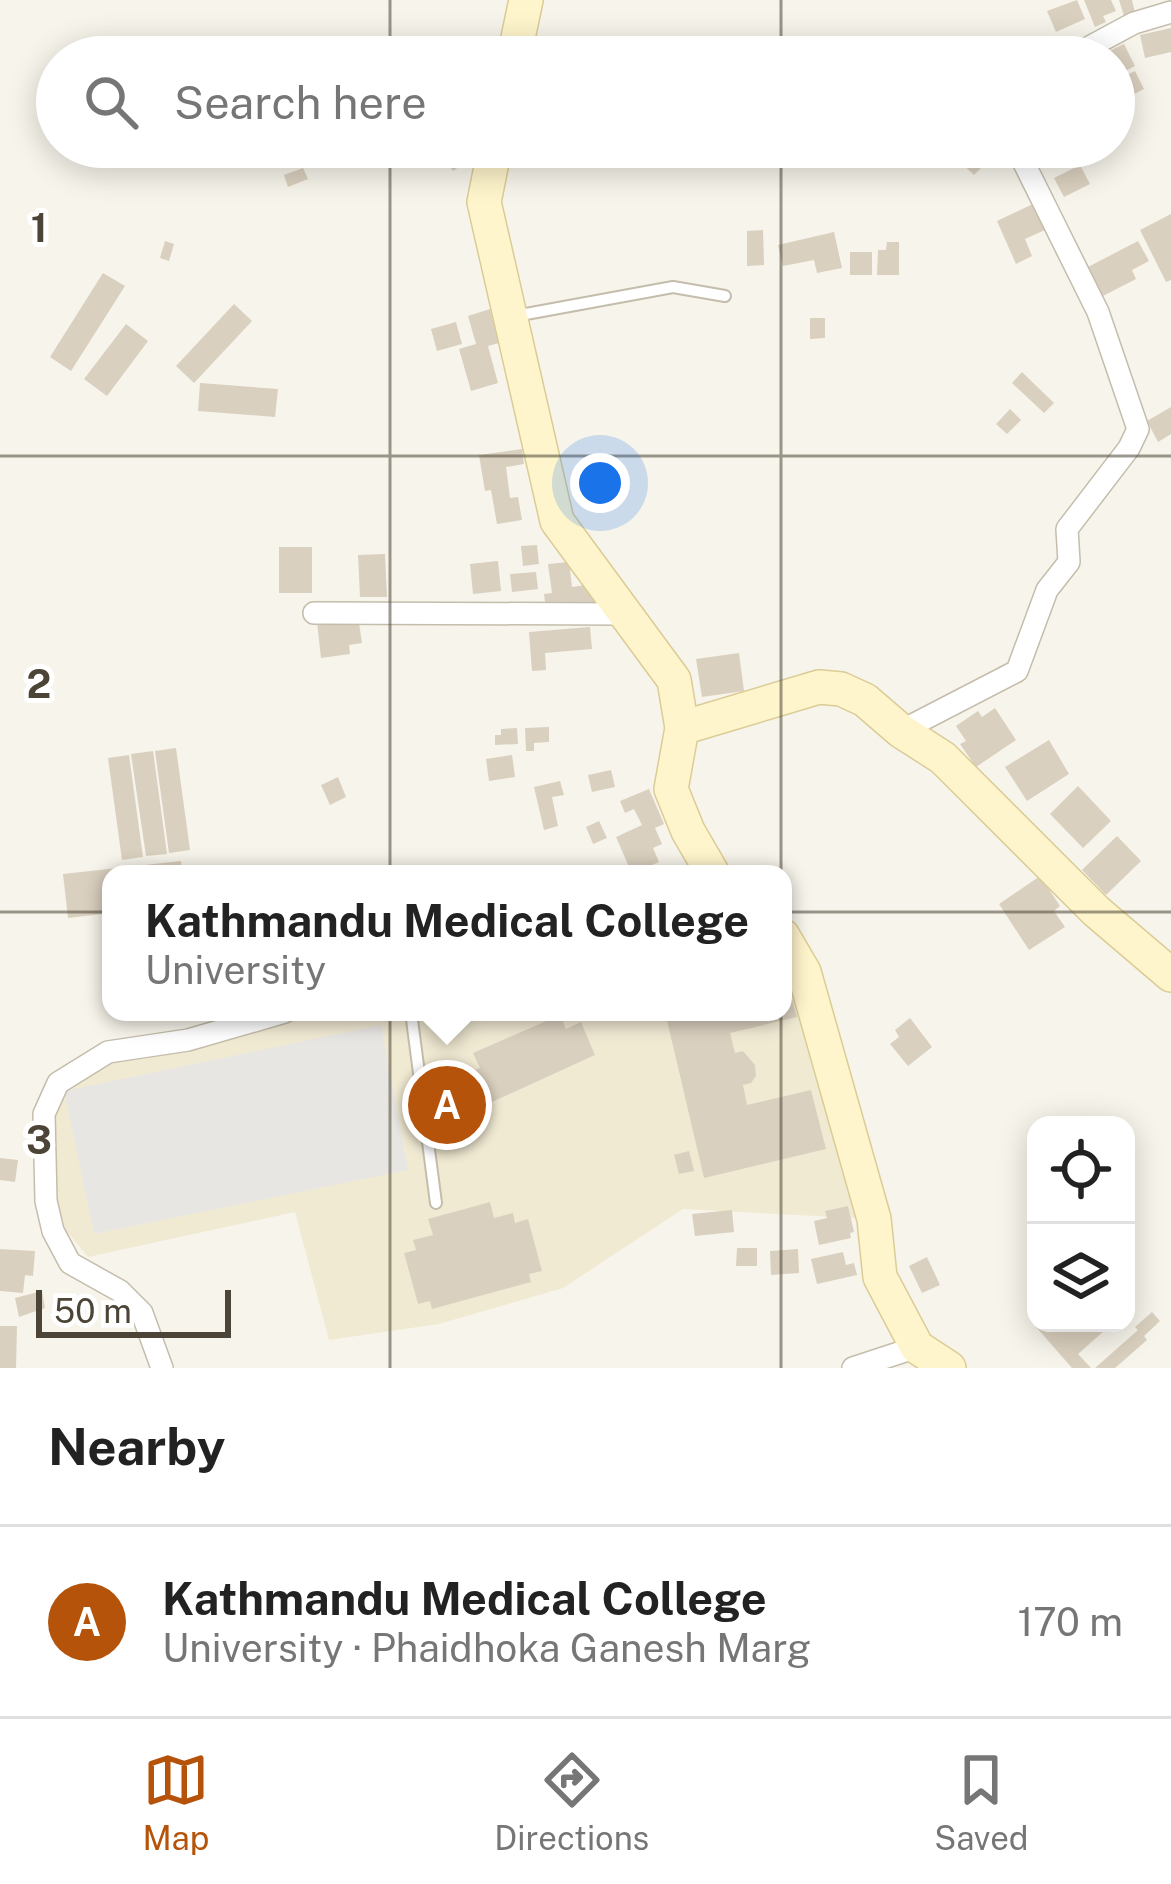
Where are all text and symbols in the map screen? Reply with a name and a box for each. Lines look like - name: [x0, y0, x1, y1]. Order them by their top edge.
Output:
- search box: [36, 36, 1135, 168]
- icon: search: [78, 69, 144, 135]
- text: Search here: [174, 76, 427, 129]
- text: 1: [31, 205, 47, 251]
- your location: [570, 453, 630, 513]
- text: 2: [27, 661, 51, 707]
- popup: [102, 865, 792, 1021]
- text: Kathmandu Medical College: [145, 894, 749, 947]
- text: University: [145, 947, 326, 993]
- pin: A: [408, 1060, 486, 1150]
- map controls: [1027, 1116, 1135, 1332]
- button: locate: [1027, 1116, 1135, 1224]
- text: 3: [26, 1117, 52, 1163]
- button: layers: [1027, 1224, 1135, 1332]
- scale bar: [36, 1284, 231, 1337]
- text: 50 m: [54, 1292, 132, 1330]
- text: Nearby: [48, 1417, 225, 1476]
- text: Kathmandu Medical College: [162, 1572, 767, 1625]
- text: A: [73, 1599, 101, 1645]
- text: 170 m: [1017, 1599, 1123, 1645]
- text: University · Phaidhoka Ganesh Marg: [162, 1625, 811, 1671]
- tab: Map: [142, 1747, 209, 1857]
- tab: Directions: [494, 1747, 649, 1857]
- tab: Saved: [934, 1747, 1029, 1857]

